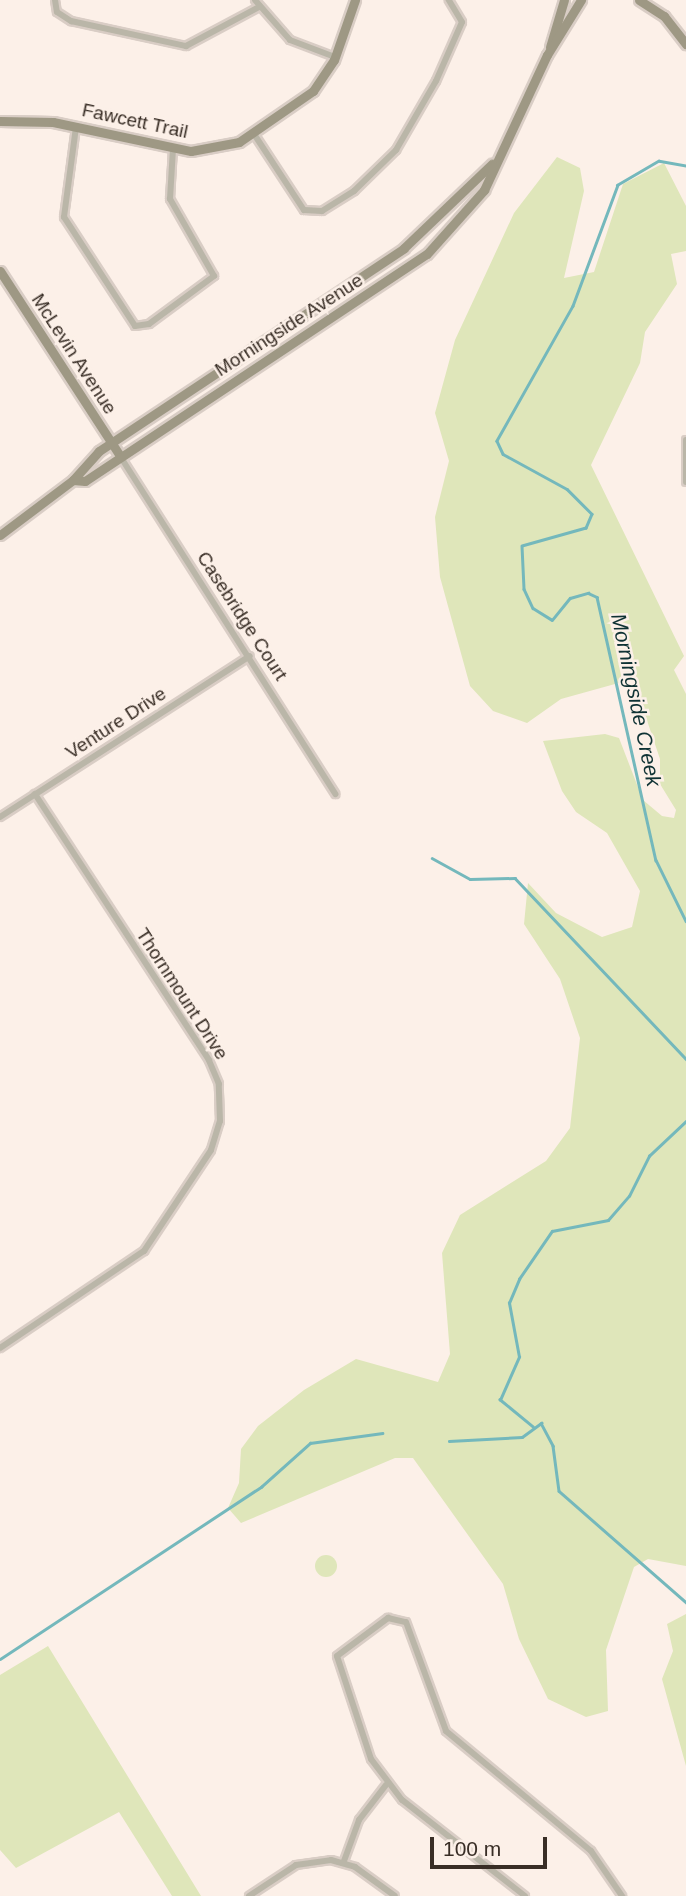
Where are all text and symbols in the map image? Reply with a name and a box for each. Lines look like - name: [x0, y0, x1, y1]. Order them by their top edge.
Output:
- street label: Fawcett Trail: [80, 99, 190, 143]
- street label: Morningside Avenue: [210, 268, 368, 382]
- street label: McLevin Avenue: [26, 289, 122, 419]
- street label: Casebridge Court: [192, 547, 292, 685]
- water label: Morningside Creek: [605, 611, 667, 789]
- street label: Venture Drive: [62, 682, 170, 764]
- street label: Thornmount Drive: [131, 924, 233, 1064]
- scale bar: [434, 1822, 551, 1866]
- text: 100 m: [443, 1837, 501, 1860]

